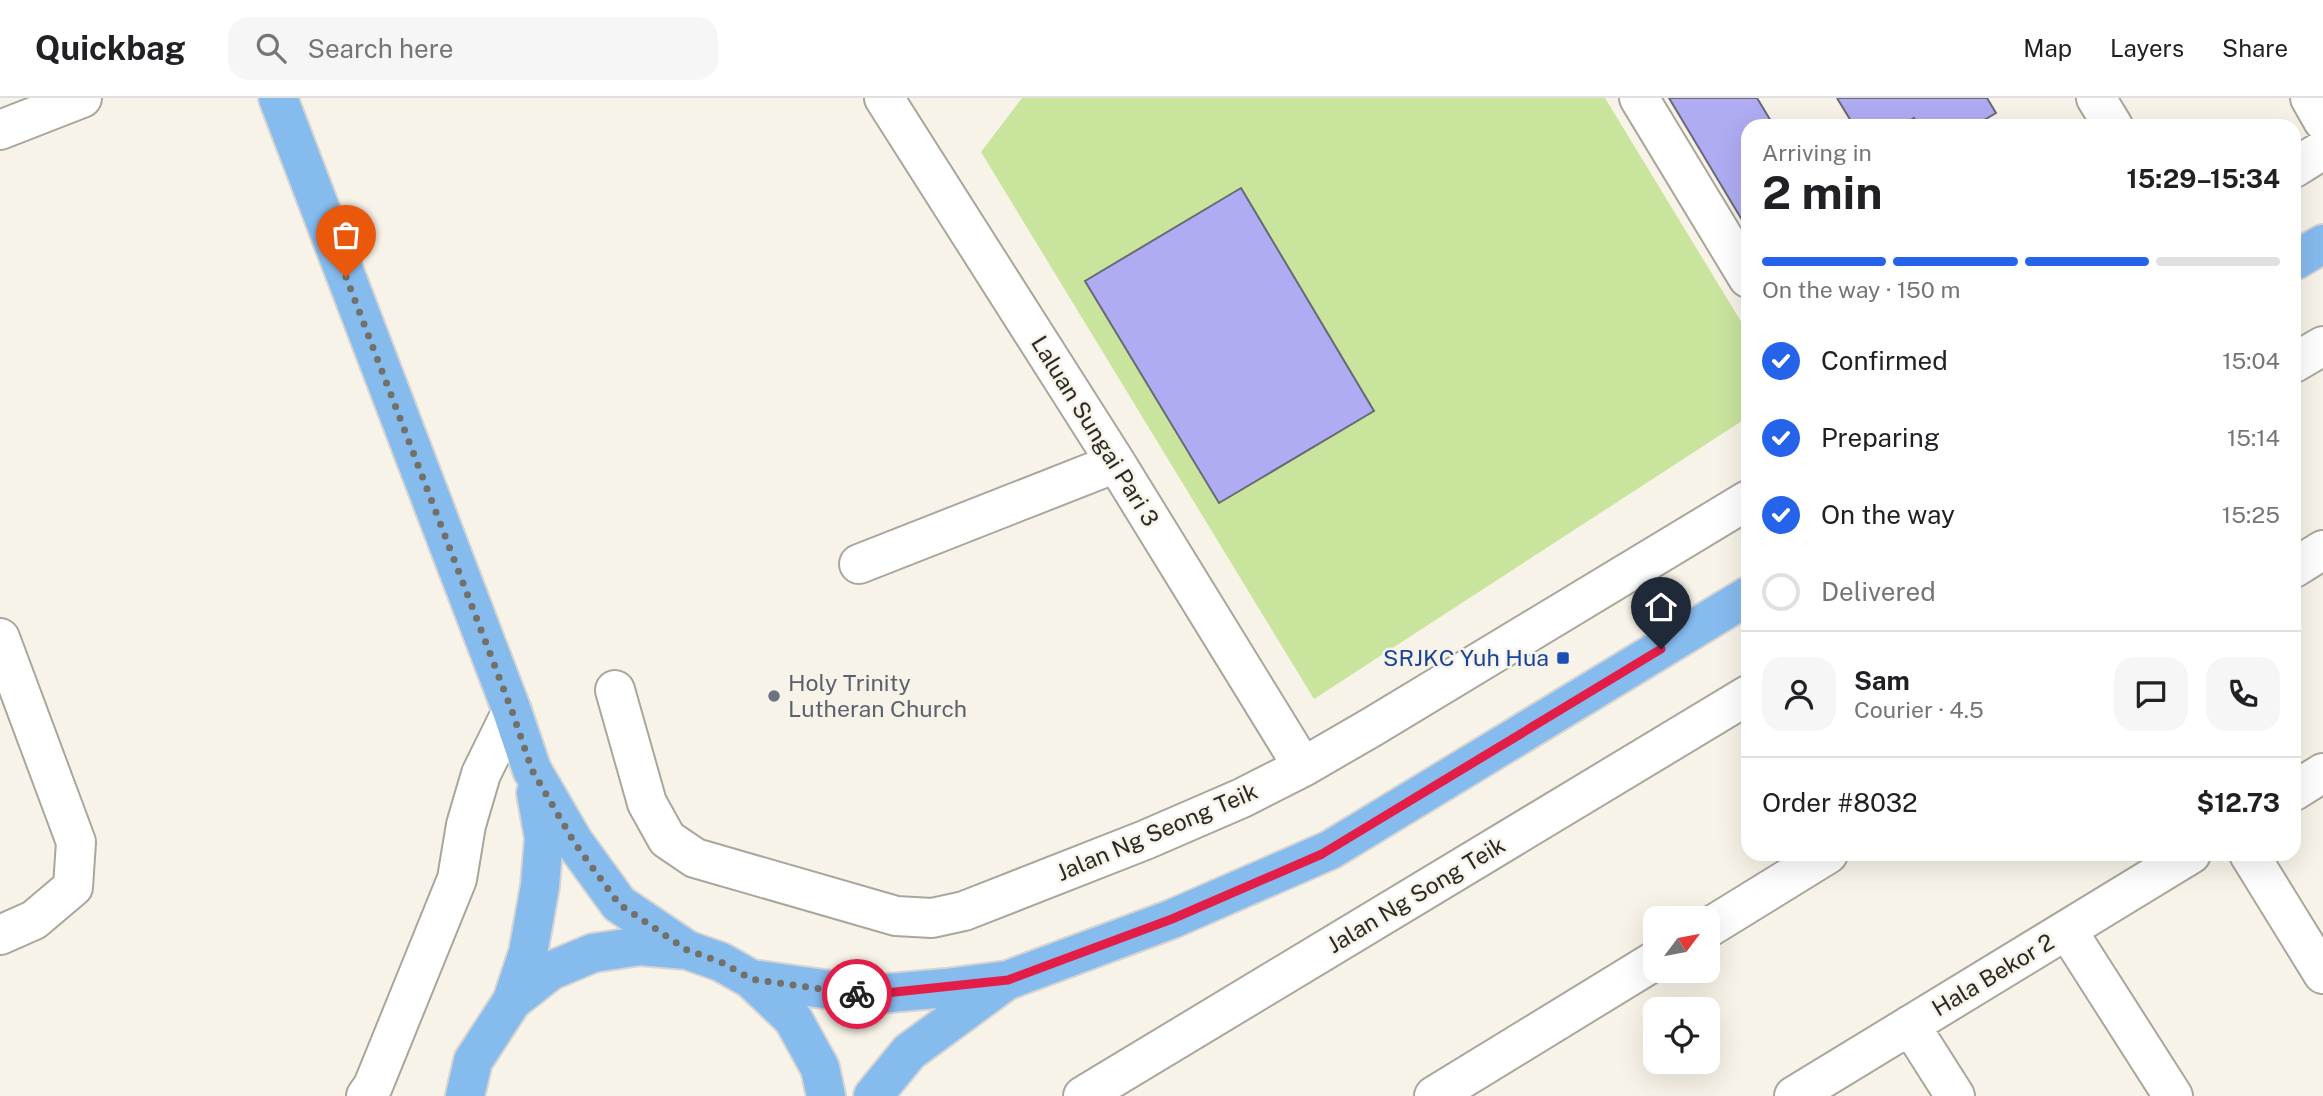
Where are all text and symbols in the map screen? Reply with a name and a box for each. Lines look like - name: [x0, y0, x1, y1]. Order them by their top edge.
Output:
- search box: [228, 17, 718, 80]
- text: Quickbag: [35, 29, 186, 67]
- icon: search: [252, 29, 290, 67]
- text: Search here: [308, 33, 454, 64]
- text: Map: [2023, 34, 2072, 62]
- text: Layers: [2110, 34, 2184, 62]
- text: Share: [2222, 34, 2288, 62]
- text: Arriving in: [1762, 139, 1872, 166]
- text: 15:29–15:34: [2127, 163, 2280, 194]
- text: 2 min: [1762, 165, 1882, 219]
- pin: [316, 205, 376, 277]
- icon: bag: [327, 216, 365, 254]
- text: On the way · 150 m: [1762, 276, 1960, 303]
- street label: Laluan Sungai Pari 3: [1026, 331, 1165, 531]
- icon: check: [1762, 342, 1800, 380]
- text: Confirmed: [1821, 345, 1948, 376]
- text: 15:04: [2222, 347, 2280, 374]
- icon: check: [1762, 419, 1800, 457]
- text: Preparing: [1821, 422, 1940, 453]
- text: 15:14: [2227, 424, 2280, 451]
- icon: check: [1762, 496, 1800, 534]
- text: On the way: [1821, 499, 1955, 530]
- text: 15:25: [2222, 501, 2280, 528]
- text: Delivered: [1821, 576, 1936, 607]
- pin: [1631, 577, 1691, 649]
- icon: home: [1642, 588, 1680, 626]
- place label: SRJKC Yuh Hua: [1383, 644, 1549, 671]
- marker: SRJKC Yuh Hua: [1555, 650, 1571, 666]
- button: person: [1762, 657, 1836, 731]
- button: chat: [2114, 657, 2188, 731]
- button: phone: [2206, 657, 2280, 731]
- text: Sam: [1854, 665, 1910, 696]
- place label: Holy Trinity Lutheran Church: [788, 669, 967, 722]
- marker: Holy Trinity Lutheran Church: [766, 688, 782, 704]
- text: Courier · 4.5: [1854, 696, 1984, 723]
- street label: Jalan Ng Seong Teik: [1052, 777, 1261, 886]
- text: Order #8032: [1762, 787, 1918, 818]
- text: $12.73: [2196, 787, 2280, 818]
- street label: Jalan Ng Song Teik: [1322, 831, 1510, 958]
- north arrow: [1643, 906, 1720, 984]
- map controls: [1643, 906, 1720, 1074]
- street label: Hala Bekor 2: [1927, 928, 2059, 1022]
- courier: [822, 959, 892, 1029]
- icon: bike: [838, 975, 876, 1013]
- button: locate: [1643, 997, 1720, 1074]

